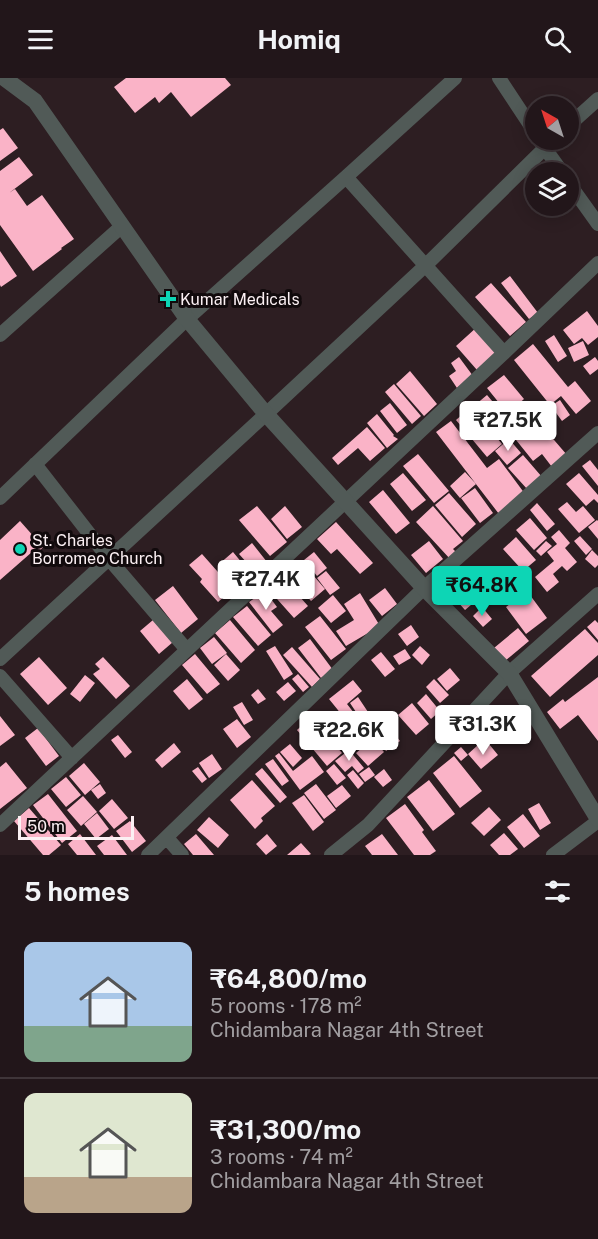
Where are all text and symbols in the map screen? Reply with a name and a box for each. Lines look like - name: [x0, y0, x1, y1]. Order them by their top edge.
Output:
- icon: menu: [24, 23, 57, 56]
- text: Homiq: [257, 23, 341, 55]
- icon: search: [541, 23, 574, 56]
- north arrow: [525, 96, 579, 150]
- map controls: [525, 96, 579, 216]
- button: layers: [525, 162, 579, 216]
- place label: Kumar Medicals: [180, 290, 300, 309]
- marker: Kumar Medicals: [161, 292, 175, 306]
- pin: ₹27.5K: [459, 401, 557, 452]
- text: ₹27.5K: [473, 408, 543, 432]
- place label: St. Charles Borromeo Church: [32, 531, 163, 568]
- marker: St. Charles Borromeo Church: [13, 542, 27, 556]
- pin: ₹27.4K: [217, 560, 315, 611]
- pin: ₹64.8K: [433, 566, 531, 617]
- text: ₹27.4K: [232, 567, 300, 591]
- text: ₹64.8K: [446, 573, 518, 597]
- pin: ₹31.3K: [434, 705, 532, 756]
- pin: ₹22.6K: [300, 711, 398, 762]
- text: ₹31.3K: [449, 712, 517, 736]
- text: ₹22.6K: [313, 718, 385, 742]
- scale bar: [18, 813, 134, 840]
- text: 50 m: [27, 817, 65, 836]
- icon: filters: [541, 875, 574, 908]
- text: 5 homes: [24, 876, 130, 907]
- text: ₹64,800/mo: [210, 963, 367, 994]
- icon: home: [72, 966, 144, 1038]
- text: 5 rooms · 178 m²: [210, 994, 362, 1018]
- text: Chidambara Nagar 4th Street: [210, 1018, 484, 1042]
- text: ₹31,300/mo: [210, 1114, 361, 1145]
- icon: home: [72, 1117, 144, 1189]
- text: 3 rooms · 74 m²: [210, 1145, 353, 1169]
- text: Chidambara Nagar 4th Street: [210, 1169, 484, 1193]

